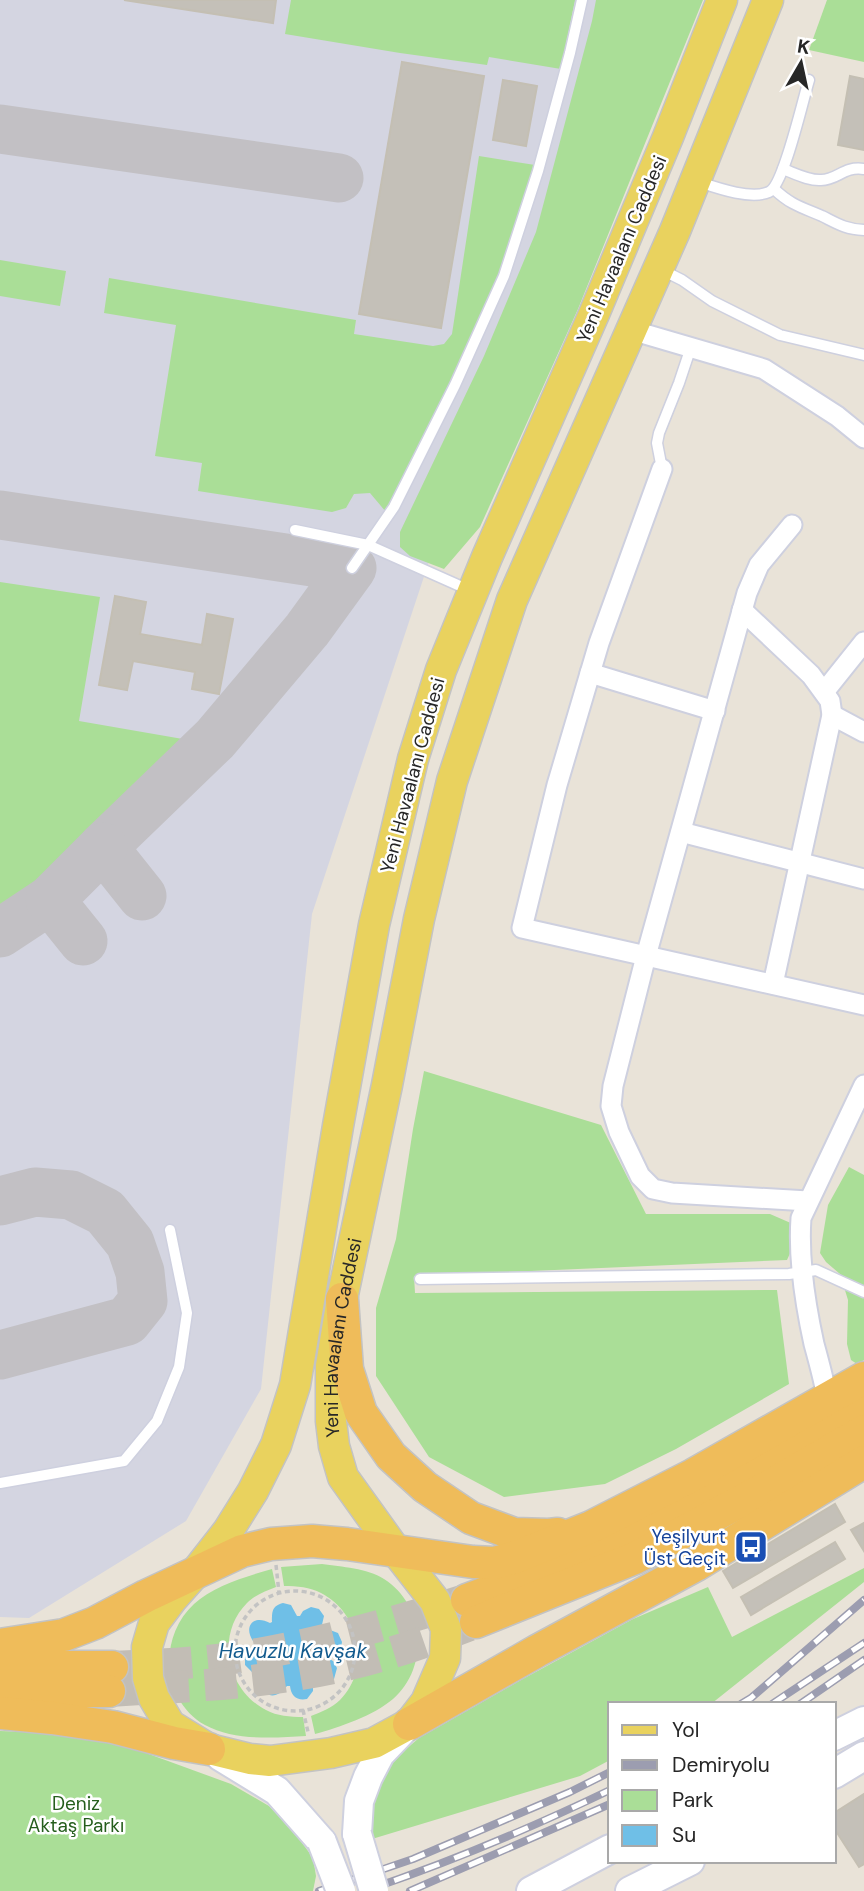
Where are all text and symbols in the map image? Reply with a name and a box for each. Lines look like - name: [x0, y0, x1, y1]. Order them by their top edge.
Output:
- north arrow: [766, 28, 836, 98]
- text: K: [795, 33, 812, 60]
- street label: Yeni Havaalanı Caddesi: [571, 152, 672, 347]
- street label: Yeni Havaalanı Caddesi: [374, 675, 451, 876]
- street label: Yeni Havaalanı Caddesi: [319, 1236, 368, 1438]
- place label: Yeşilyurt Üst Geçit: [644, 1524, 726, 1571]
- bus stop icon: Yeşilyurt Üst Geçit: [732, 1528, 770, 1566]
- water label: Havuzlu Kavşak: [219, 1637, 367, 1665]
- legend: [608, 1702, 836, 1863]
- text: Yol: [672, 1716, 700, 1744]
- text: Demiryolu: [672, 1751, 770, 1779]
- text: Park: [672, 1786, 714, 1814]
- park label: Deniz Aktaş Parkı: [28, 1791, 124, 1838]
- text: Su: [672, 1821, 696, 1849]

